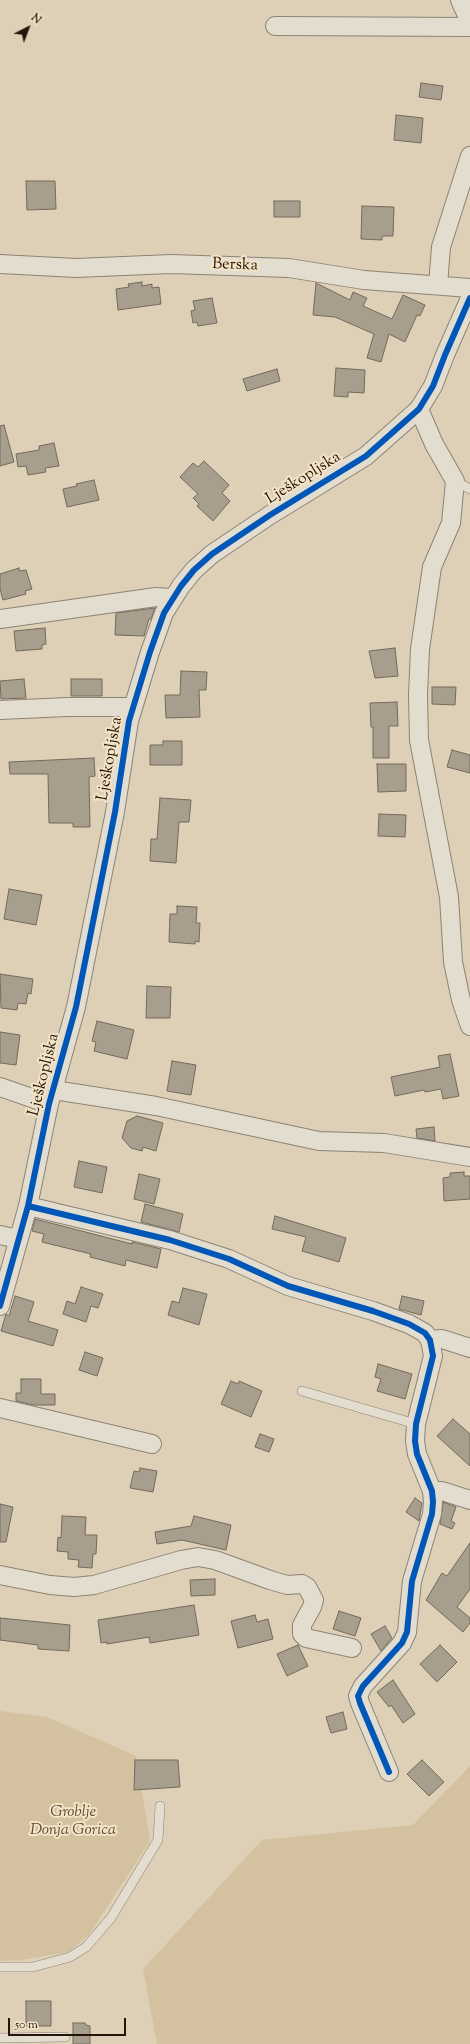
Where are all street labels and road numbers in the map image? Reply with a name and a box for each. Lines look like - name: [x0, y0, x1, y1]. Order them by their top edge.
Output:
- street label: Berska: [212, 256, 258, 276]
- street label: Lješkopljska: [263, 448, 345, 510]
- street label: Lješkopljska: [94, 716, 128, 802]
- street label: Lješkopljska: [25, 1032, 65, 1118]

